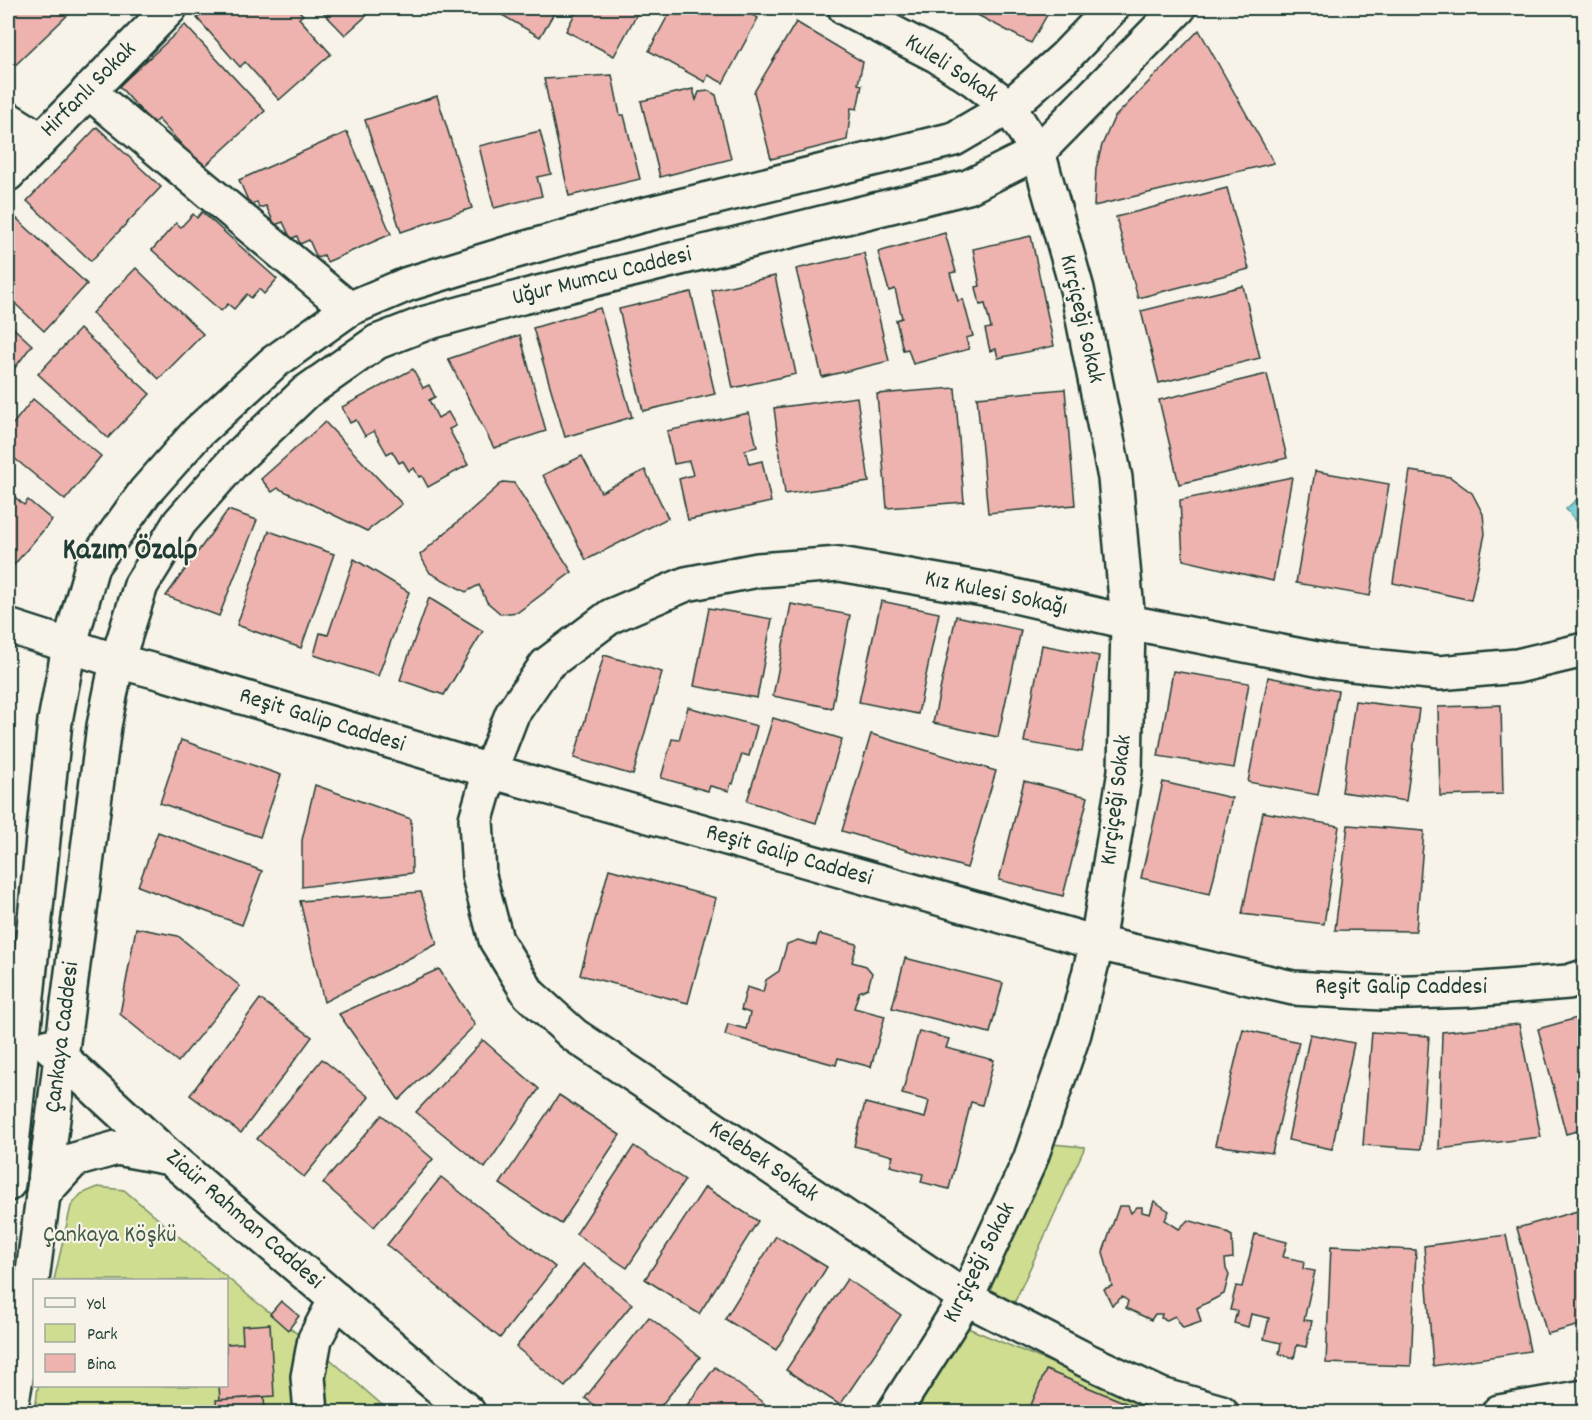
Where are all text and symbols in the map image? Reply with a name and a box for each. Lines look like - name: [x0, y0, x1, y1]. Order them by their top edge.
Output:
- street label: Kuleli Sokak: [897, 26, 1005, 112]
- street label: Hirfanlı Sokak: [33, 34, 145, 146]
- street label: Uğur Mumcu Caddesi: [509, 238, 695, 316]
- street label: Kırçiçeği Sokak: [1050, 251, 1112, 387]
- district label: Kazım Özalp: [62, 531, 198, 574]
- street label: Kız Kulesi Sokağı: [921, 562, 1071, 626]
- street label: Reşit Galip Caddesi: [235, 680, 409, 762]
- street label: Kırçiçeği Sokak: [1092, 733, 1142, 867]
- street label: Reşit Galip Caddesi: [702, 816, 876, 896]
- street label: Çankaya Caddesi: [37, 960, 89, 1114]
- street label: Reşit Galip Caddesi: [1315, 971, 1487, 1005]
- street label: Kelebek Sokak: [701, 1113, 825, 1211]
- street label: Ziaür Rahman Caddesi: [157, 1142, 331, 1298]
- street label: Kırçiçeği Sokak: [935, 1197, 1025, 1329]
- park label: Çankaya Köşkü: [43, 1219, 177, 1253]
- legend: [33, 1279, 228, 1387]
- text: Yol: [87, 1293, 107, 1318]
- text: Park: [87, 1323, 118, 1348]
- text: Bina: [87, 1353, 116, 1378]

